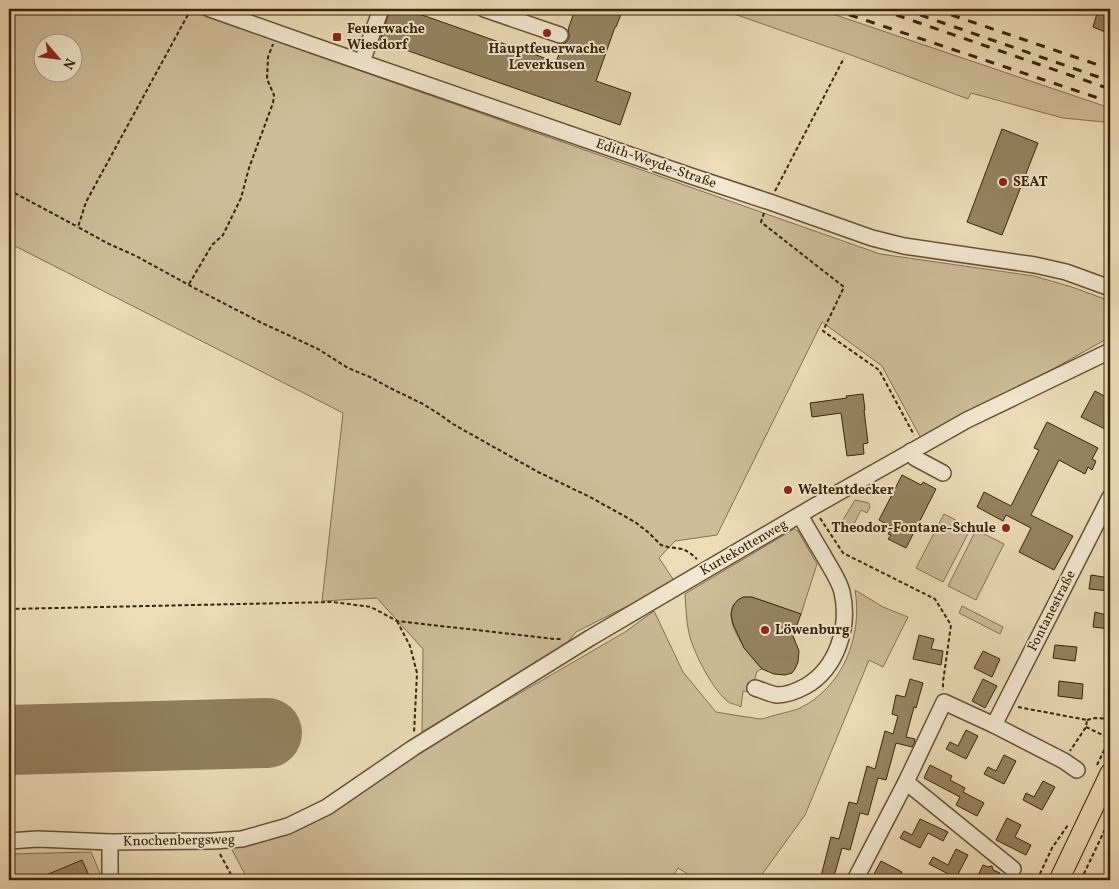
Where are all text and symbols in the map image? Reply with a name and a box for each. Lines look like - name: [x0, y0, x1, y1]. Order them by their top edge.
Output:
- place label: Feuerwache Wiesdorf: [347, 20, 425, 55]
- marker: Hauptfeuerwache Leverkusen: [541, 27, 553, 39]
- marker: Feuerwache Wiesdorf: [331, 31, 343, 43]
- north arrow: [32, 32, 82, 82]
- place label: Hauptfeuerwache Leverkusen: [488, 40, 606, 75]
- text: N: [57, 54, 79, 72]
- street label: Edith-Weyde-Straße: [593, 134, 719, 194]
- place label: SEAT: [1013, 173, 1048, 192]
- marker: SEAT: [997, 176, 1009, 188]
- place label: Weltentdecker: [798, 481, 894, 500]
- marker: Weltentdecker: [782, 484, 794, 496]
- street label: Kurtekottenweg: [697, 515, 791, 581]
- place label: Theodor-Fontane-Schule: [831, 519, 996, 538]
- marker: Theodor-Fontane-Schule: [1000, 522, 1012, 534]
- street label: Fontanestraße: [1023, 567, 1081, 655]
- place label: Löwenburg: [775, 621, 850, 640]
- marker: Löwenburg: [759, 624, 771, 636]
- street label: Knochenbergsweg: [123, 831, 235, 851]

